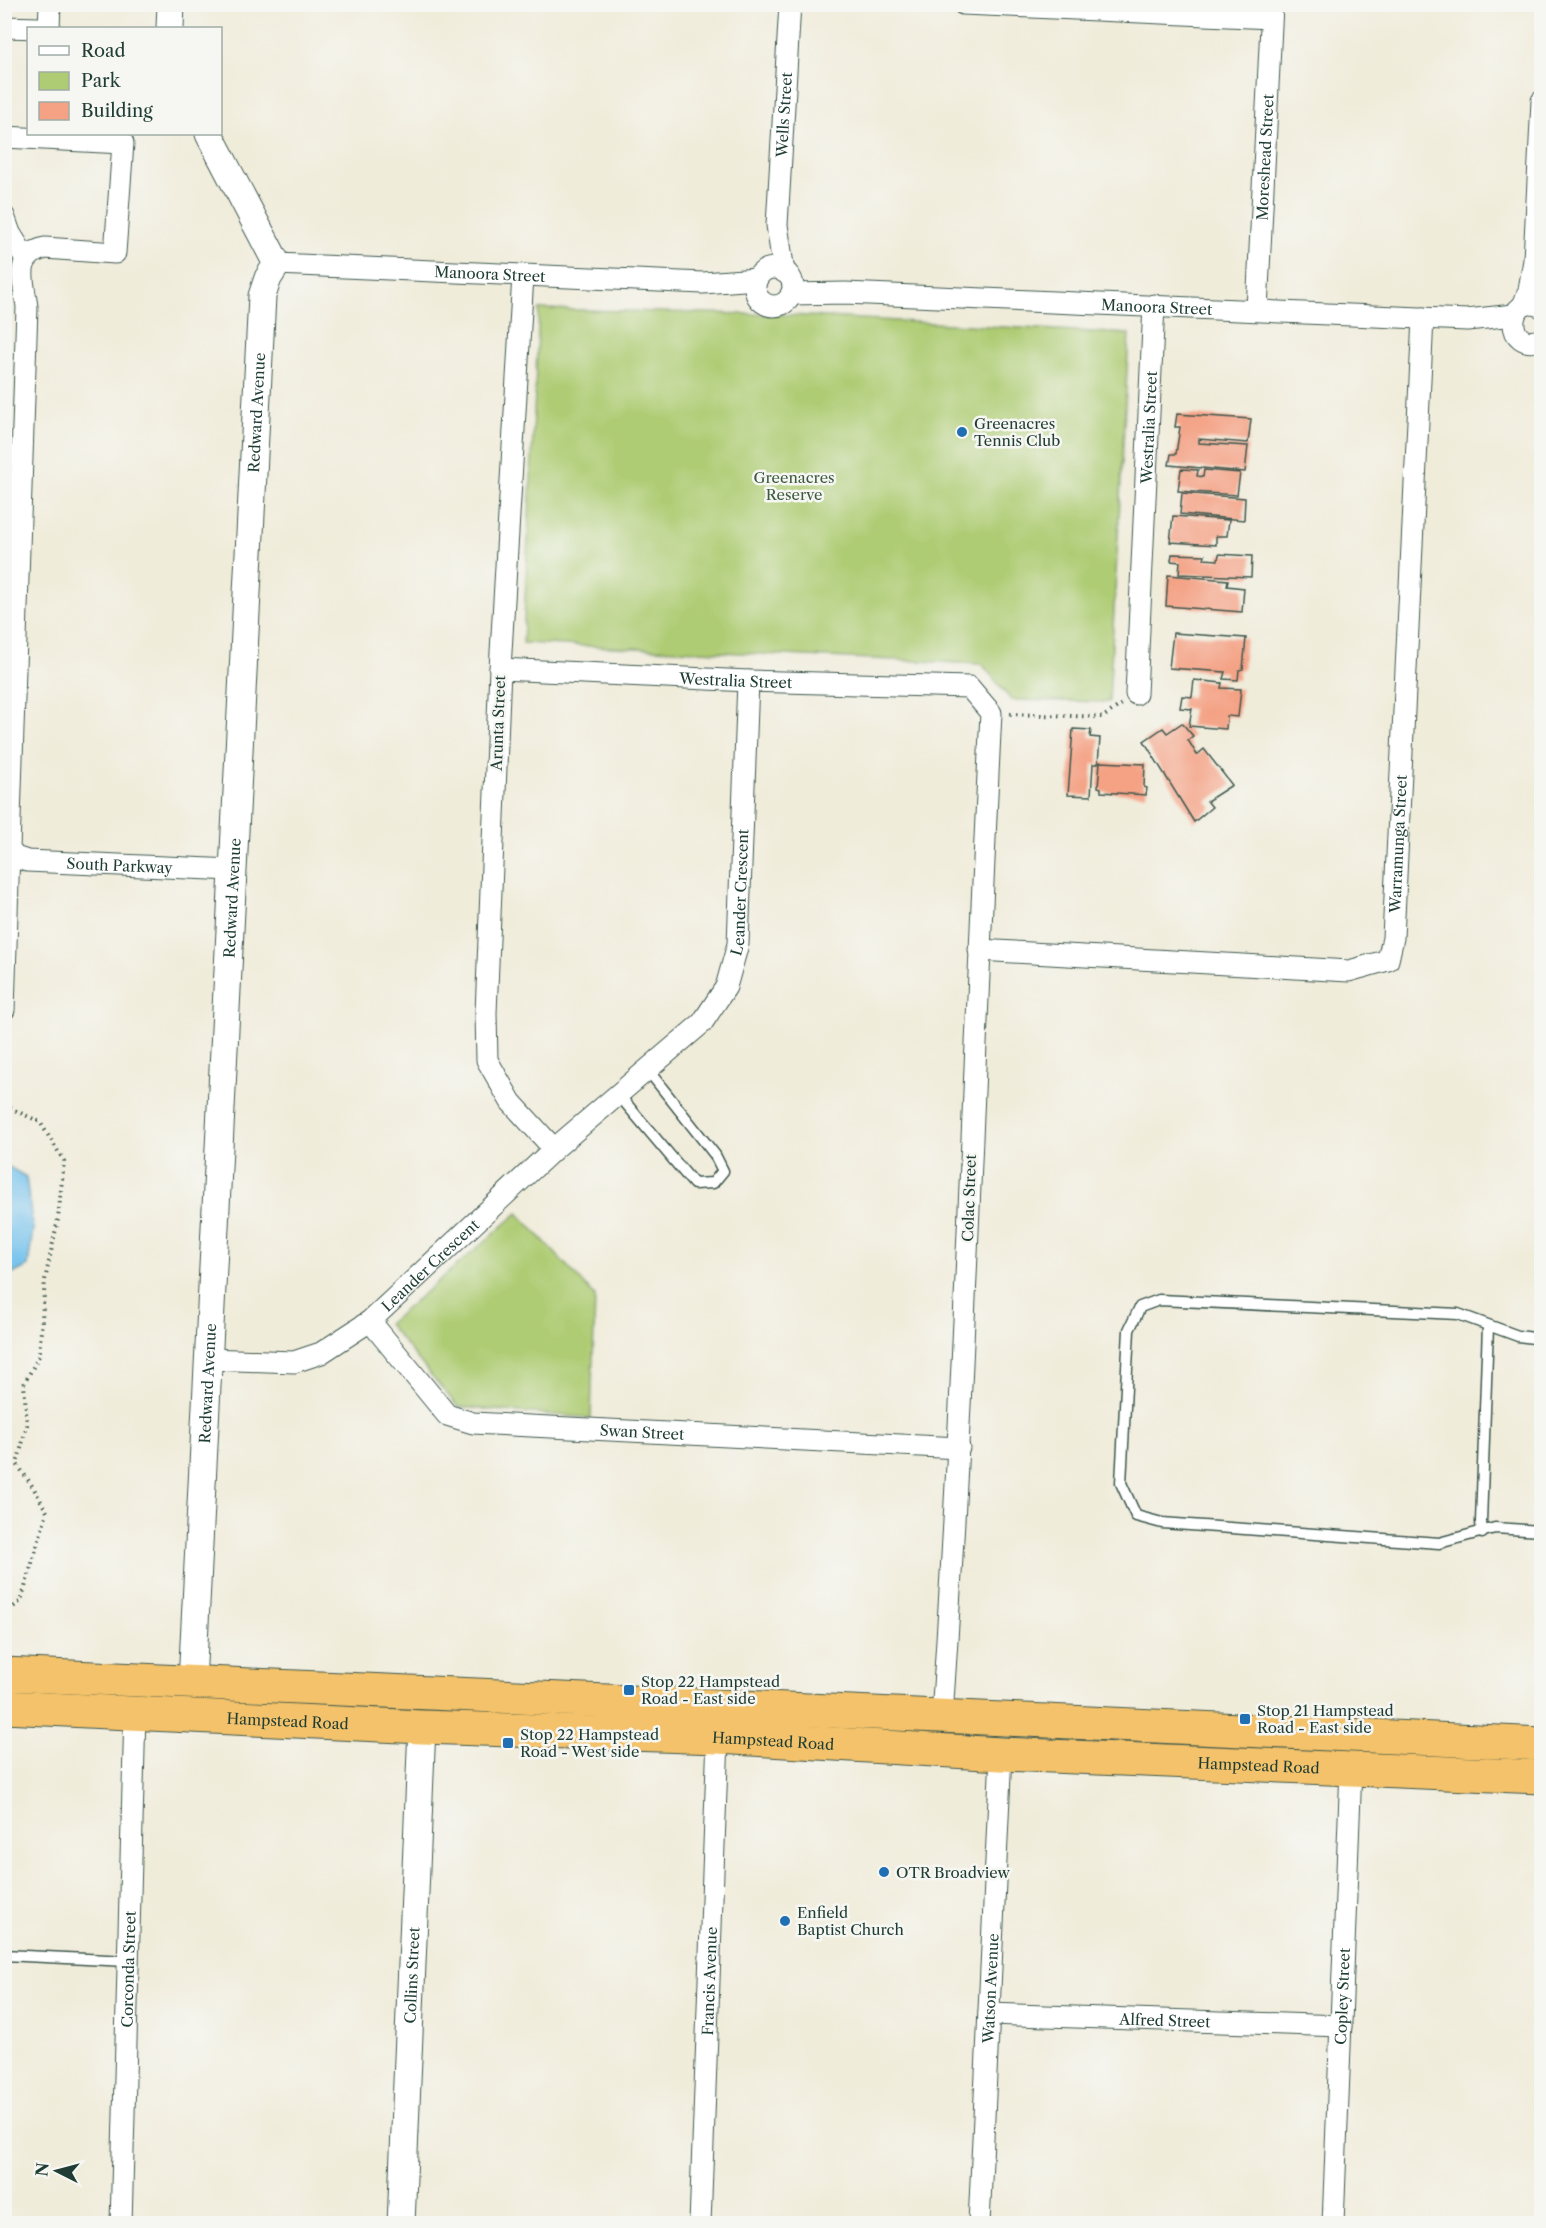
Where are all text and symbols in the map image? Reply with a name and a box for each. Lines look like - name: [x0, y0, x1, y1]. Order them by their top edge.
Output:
- legend: [27, 27, 222, 135]
- text: Road: [81, 40, 126, 62]
- text: Park: [81, 70, 122, 92]
- street label: Wells Street: [771, 71, 796, 159]
- street label: Moreshead Street: [1252, 93, 1277, 221]
- text: Building: [81, 100, 153, 122]
- street label: Manoora Street: [434, 262, 546, 285]
- street label: Manoora Street: [1101, 295, 1213, 318]
- street label: Redward Avenue: [244, 352, 269, 473]
- street label: Westralia Street: [1136, 370, 1160, 485]
- place label: Greenacres Tennis Club: [974, 414, 1060, 450]
- marker: Greenacres Tennis Club: [955, 425, 969, 439]
- park label: Greenacres Reserve: [753, 468, 835, 504]
- street label: Westralia Street: [678, 668, 793, 692]
- street label: Arunta Street: [487, 674, 509, 772]
- street label: Warramunga Street: [1385, 774, 1410, 914]
- street label: Leander Crescent: [726, 828, 752, 958]
- street label: Redward Avenue: [219, 837, 244, 959]
- street label: South Parkway: [66, 853, 174, 877]
- street label: Colac Street: [958, 1153, 980, 1242]
- street label: Leander Crescent: [377, 1214, 483, 1315]
- street label: Redward Avenue: [195, 1323, 220, 1444]
- street label: Swan Street: [599, 1420, 686, 1443]
- place label: Stop 22 Hampstead Road - East side: [641, 1672, 780, 1708]
- marker: Stop 22 Hampstead Road - East side: [622, 1683, 636, 1697]
- place label: Stop 21 Hampstead Road - East side: [1257, 1701, 1394, 1737]
- street label: Hampstead Road: [226, 1708, 349, 1733]
- marker: Stop 21 Hampstead Road - East side: [1238, 1712, 1252, 1726]
- place label: Stop 22 Hampstead Road - West side: [520, 1725, 659, 1761]
- street label: Hampstead Road: [712, 1727, 835, 1753]
- marker: Stop 22 Hampstead Road - West side: [501, 1736, 515, 1750]
- street label: Hampstead Road: [1197, 1753, 1320, 1777]
- place label: OTR Broadview: [896, 1863, 1011, 1882]
- marker: OTR Broadview: [877, 1865, 891, 1879]
- place label: Enfield Baptist Church: [797, 1903, 904, 1939]
- street label: Corconda Street: [117, 1910, 139, 2028]
- marker: Enfield Baptist Church: [778, 1914, 792, 1928]
- street label: Collins Street: [400, 1926, 423, 2024]
- street label: Francis Avenue: [697, 1926, 720, 2036]
- street label: Watson Avenue: [978, 1933, 1002, 2045]
- street label: Copley Street: [1331, 1947, 1353, 2045]
- street label: Alfred Street: [1118, 2009, 1211, 2031]
- north arrow: [27, 2141, 87, 2201]
- text: N: [31, 2161, 53, 2177]

